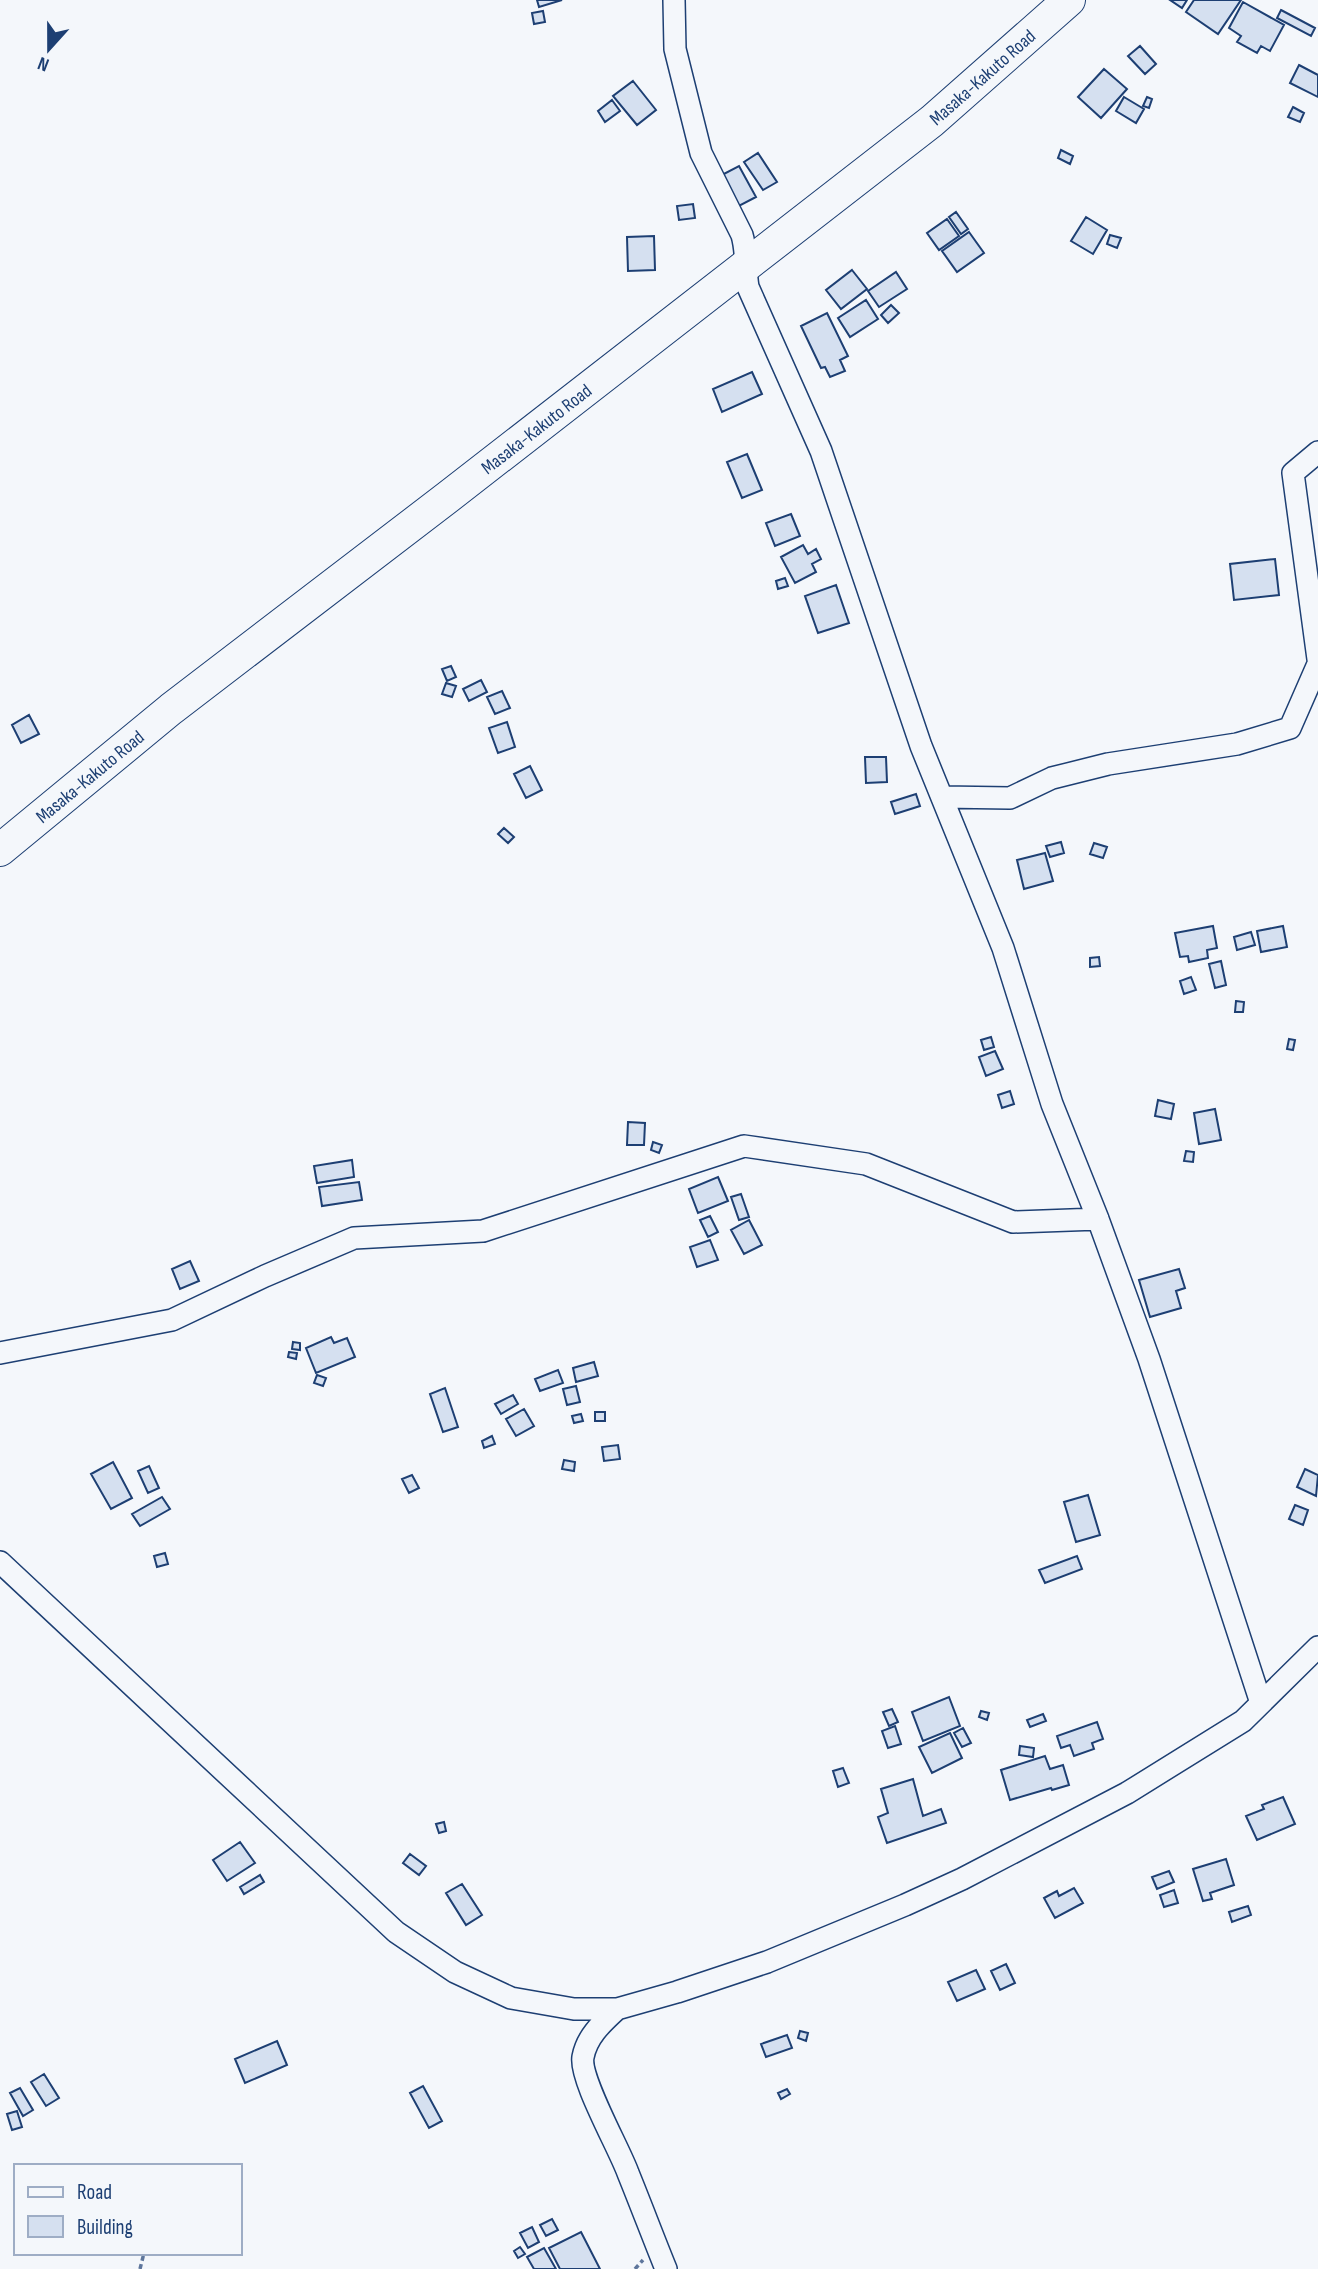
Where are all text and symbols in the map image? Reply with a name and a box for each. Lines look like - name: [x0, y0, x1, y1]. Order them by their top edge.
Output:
- north arrow: [14, 14, 84, 84]
- street label: Masaka-Kakuto Road: [925, 25, 1041, 131]
- text: N: [35, 51, 52, 76]
- street label: Masaka-Kakuto Road: [477, 380, 597, 480]
- street label: Masaka-Kakuto Road: [32, 726, 149, 829]
- legend: [14, 2164, 242, 2255]
- text: Road: [77, 2180, 112, 2205]
- text: Building: [77, 2215, 133, 2240]

